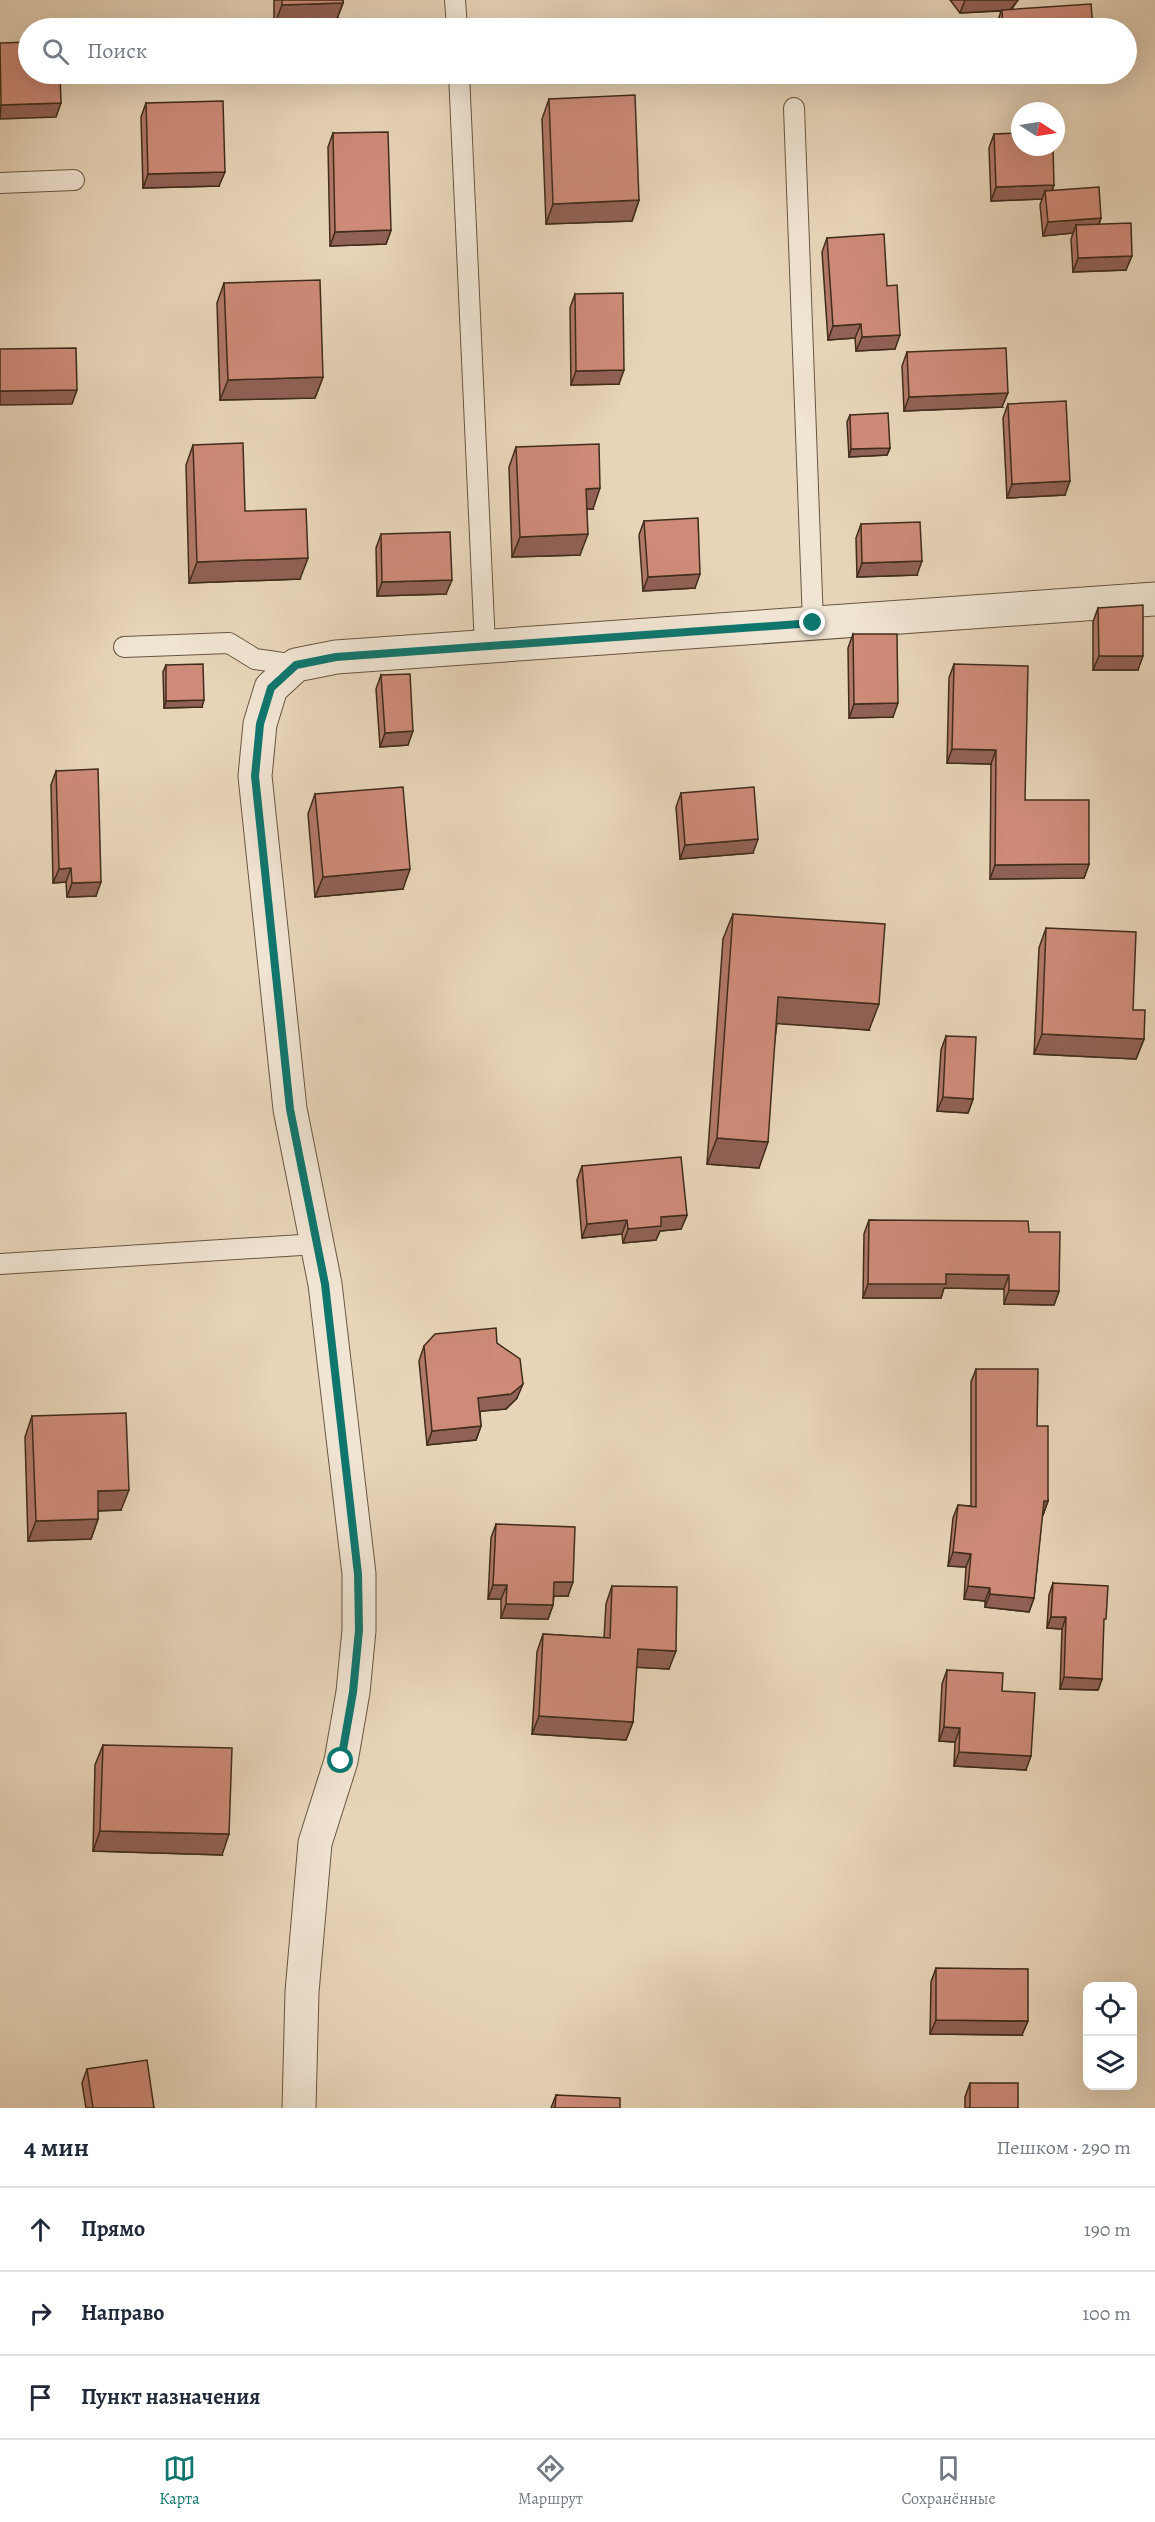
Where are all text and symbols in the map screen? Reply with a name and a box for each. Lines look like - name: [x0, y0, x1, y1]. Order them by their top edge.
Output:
- search box: [18, 18, 1137, 84]
- icon: search: [39, 35, 72, 68]
- text: Поиск: [87, 36, 147, 66]
- north arrow: [1011, 102, 1065, 156]
- route end: [799, 609, 825, 635]
- route start: [327, 1747, 353, 1773]
- map controls: [1083, 1982, 1137, 2090]
- button: locate: [1083, 1982, 1137, 2036]
- button: layers: [1083, 2036, 1137, 2090]
- text: 4 мин: [24, 2130, 89, 2165]
- text: Пешком · 290 m: [996, 2134, 1131, 2161]
- icon: ahead: [24, 2213, 57, 2246]
- text: Прямо: [81, 2214, 145, 2244]
- text: 190 m: [1084, 2216, 1131, 2243]
- icon: right: [24, 2297, 57, 2330]
- text: Направо: [81, 2298, 164, 2328]
- text: 100 m: [1082, 2300, 1131, 2327]
- icon: arrive: [24, 2381, 57, 2414]
- text: Пункт назначения: [81, 2382, 260, 2412]
- tab: Карта: [159, 2452, 200, 2510]
- tab: Маршрут: [518, 2452, 583, 2510]
- tab: Сохранённые: [901, 2452, 996, 2510]

